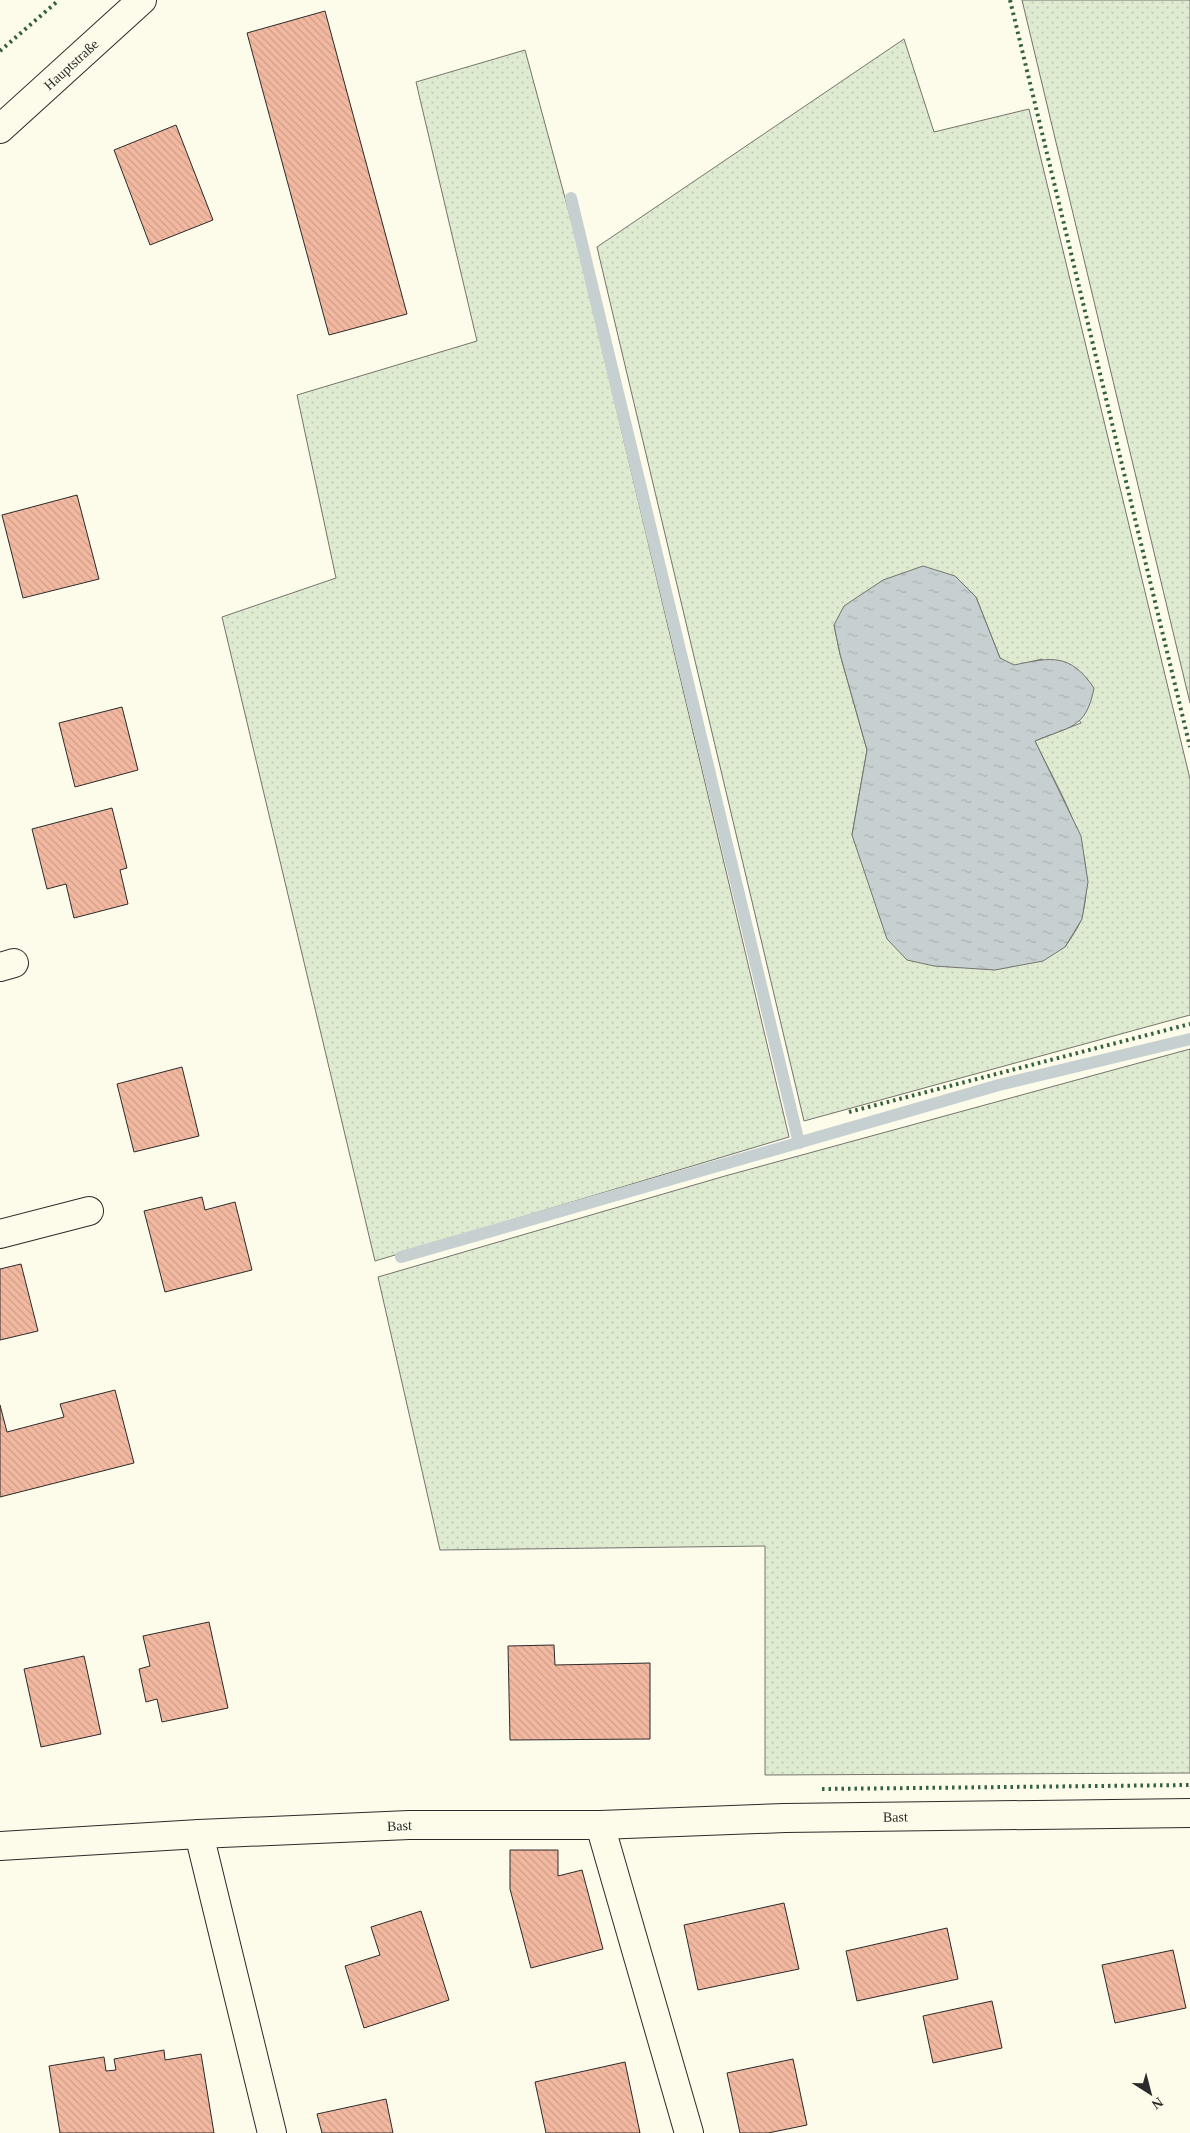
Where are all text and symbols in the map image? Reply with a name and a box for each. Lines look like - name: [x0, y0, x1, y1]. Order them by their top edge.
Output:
- street label: Hauptstraße: [41, 37, 101, 93]
- street label: Bast: [883, 1809, 908, 1825]
- street label: Bast: [387, 1818, 412, 1834]
- north arrow: [1125, 2068, 1175, 2118]
- text: N: [1149, 2094, 1166, 2112]

